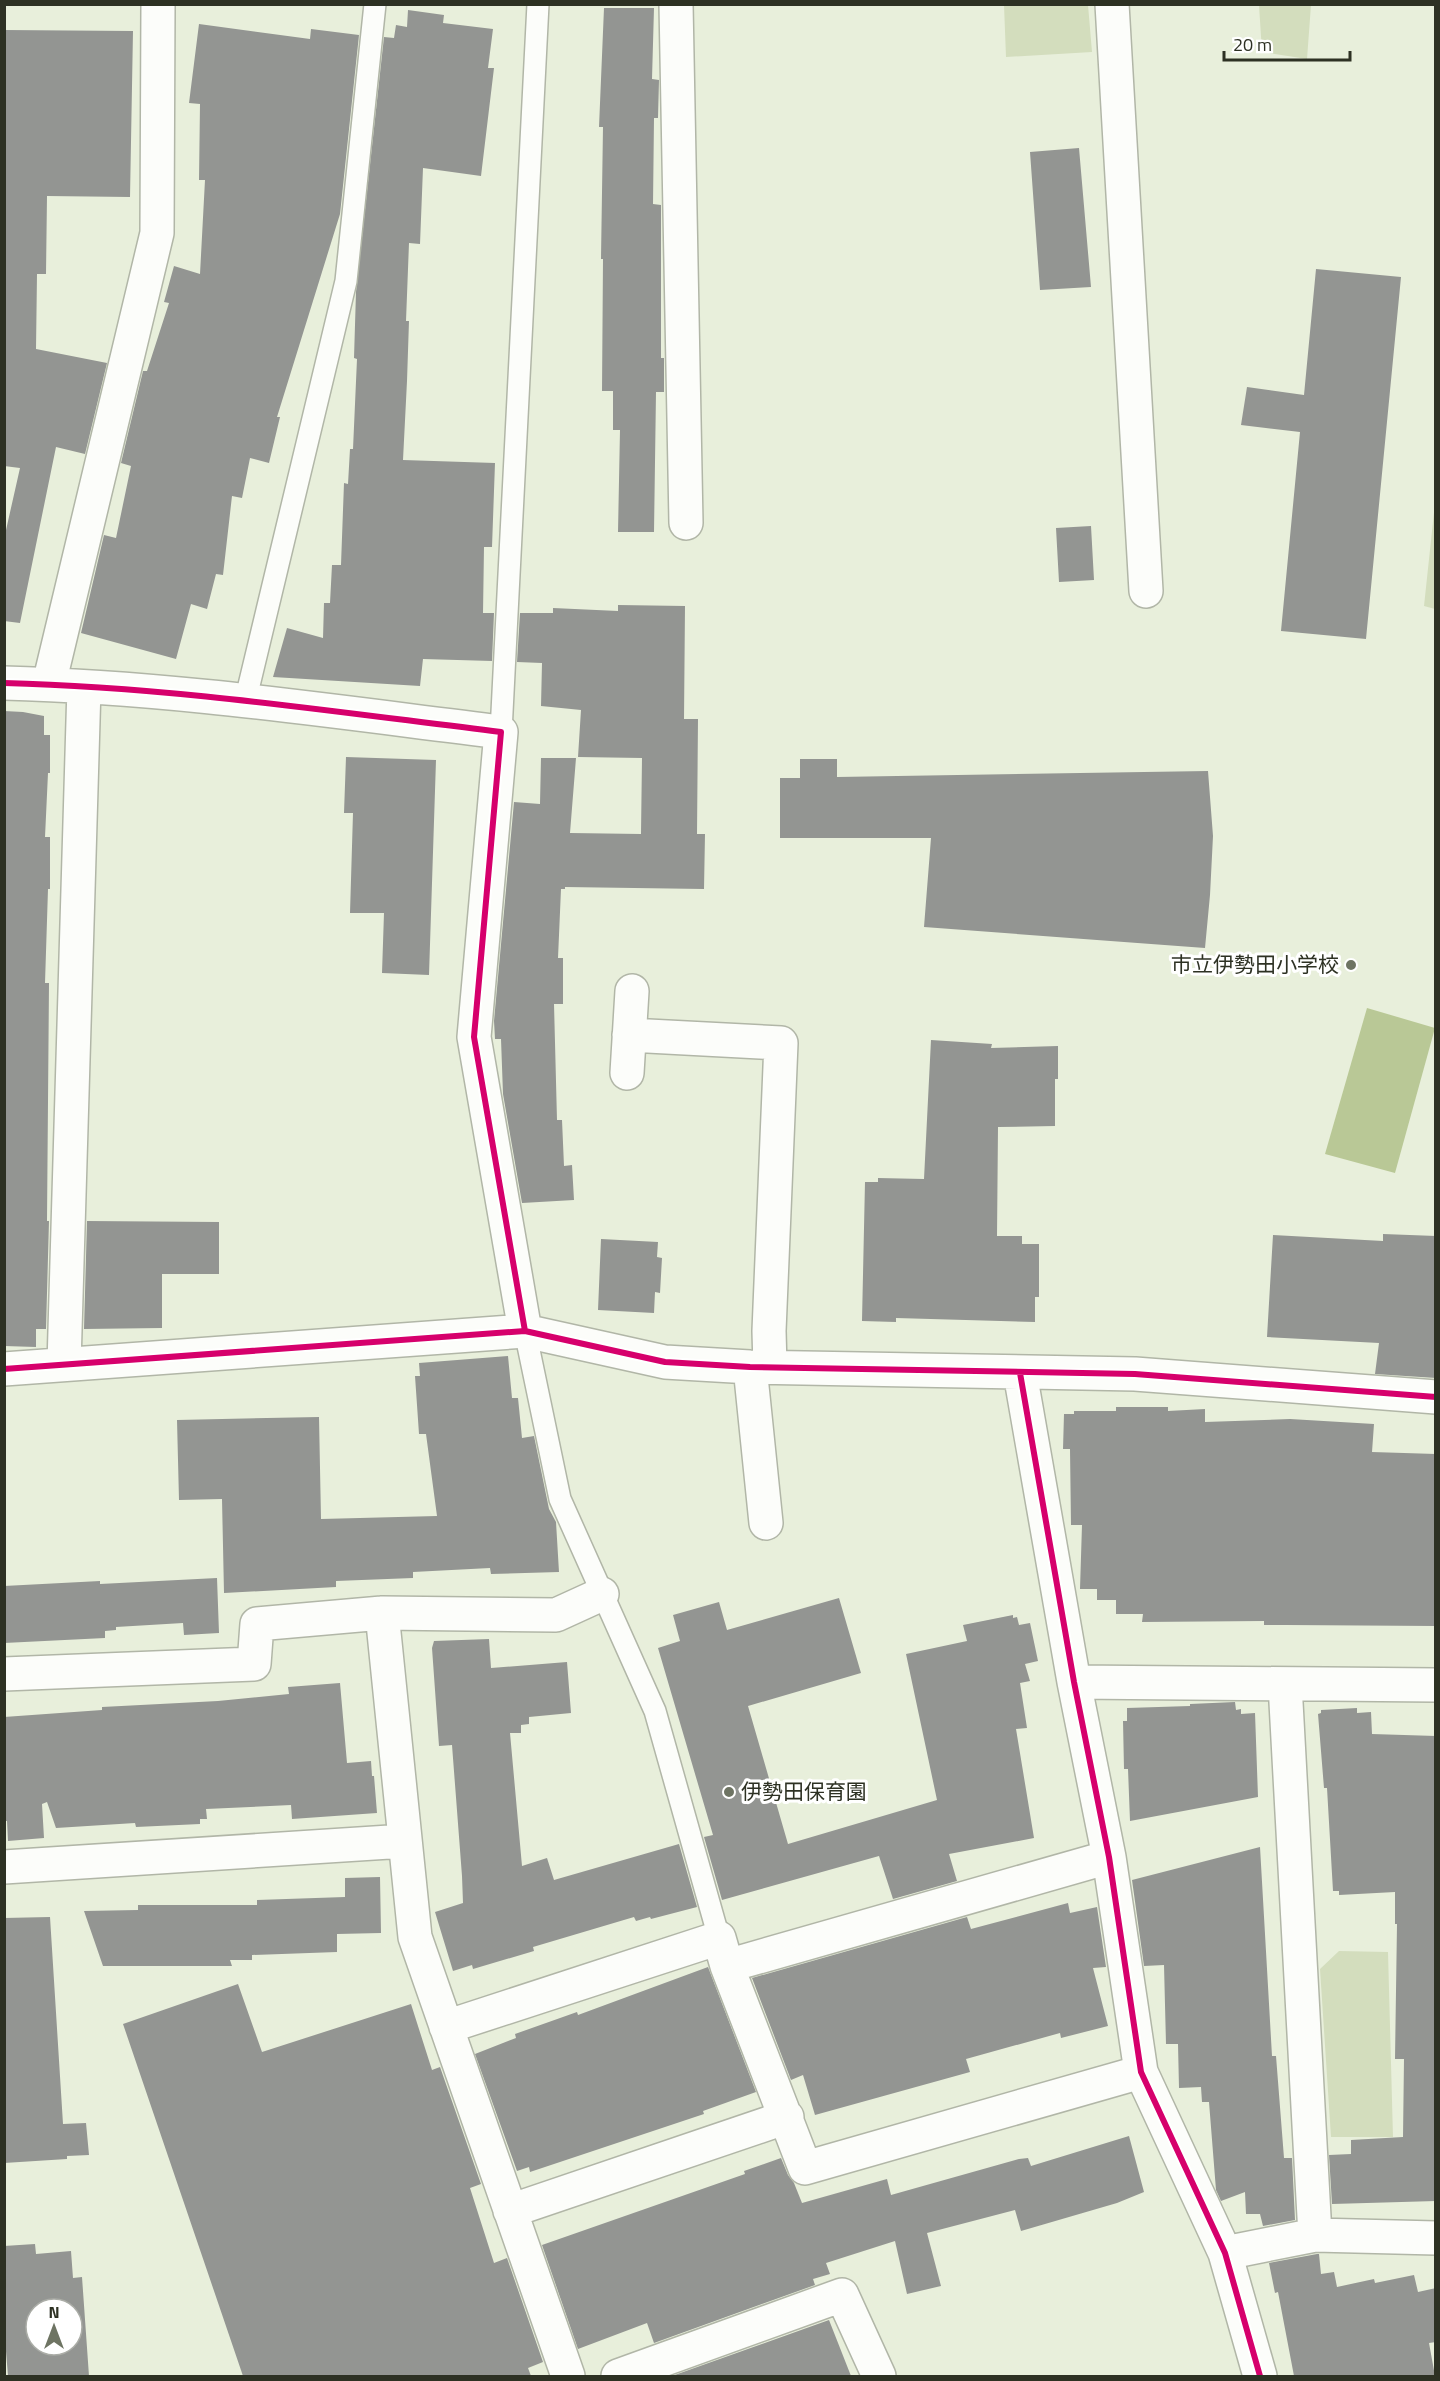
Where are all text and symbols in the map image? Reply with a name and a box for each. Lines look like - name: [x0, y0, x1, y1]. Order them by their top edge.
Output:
- scale bar: [1224, 24, 1350, 62]
- text: 20 m: [1233, 31, 1272, 58]
- place label: 市立伊勢田小学校: [1171, 948, 1339, 980]
- marker: 市立伊勢田小学校: [1344, 958, 1358, 972]
- place label: 伊勢田保育園: [741, 1775, 867, 1807]
- marker: 伊勢田保育園: [722, 1785, 736, 1799]
- north arrow: [24, 2297, 84, 2357]
- text: N: [48, 2300, 60, 2324]

